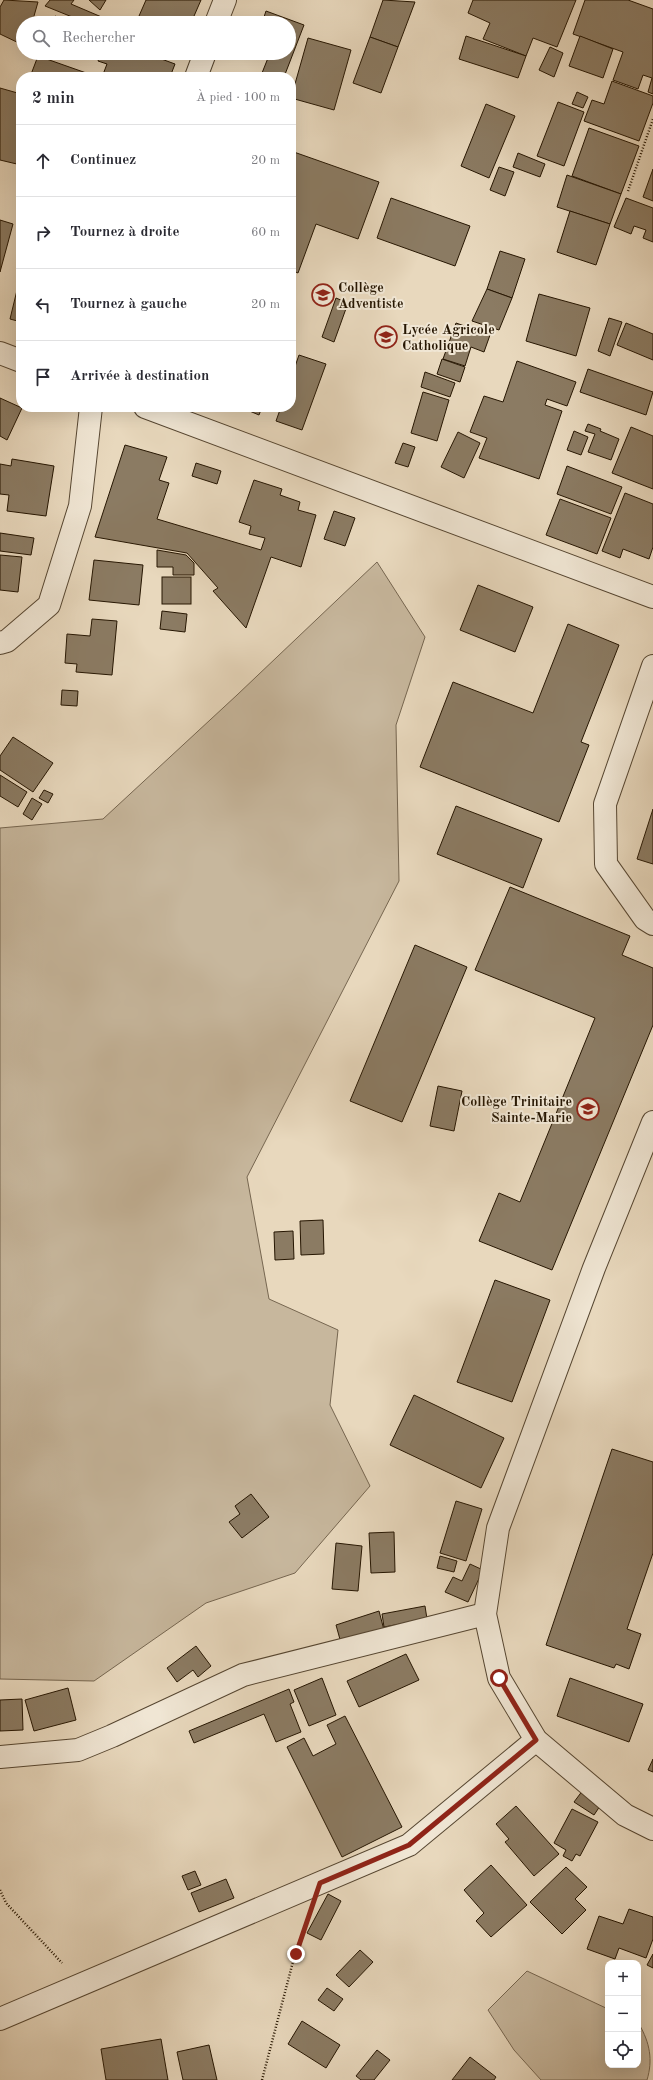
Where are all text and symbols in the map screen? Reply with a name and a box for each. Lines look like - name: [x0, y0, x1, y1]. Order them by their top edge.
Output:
- search box: [16, 16, 296, 60]
- icon: search: [30, 27, 52, 49]
- text: Rechercher: [62, 31, 135, 46]
- text: 2 min: [32, 90, 75, 107]
- text: À pied · 100 m: [196, 91, 280, 104]
- icon: ahead: [32, 150, 54, 172]
- text: Continuez: [70, 153, 136, 168]
- text: 20 m: [251, 154, 280, 167]
- icon: right: [32, 222, 54, 244]
- text: Tournez à droite: [70, 225, 180, 240]
- text: 60 m: [251, 226, 280, 239]
- place label: Collège Adventiste: [338, 281, 404, 311]
- school or university icon: Collège Adventiste: [310, 282, 336, 308]
- icon: left: [32, 294, 54, 316]
- text: Tournez à gauche: [70, 297, 187, 312]
- text: 20 m: [251, 298, 280, 311]
- place label: Lycée Agricole Catholique: [402, 323, 495, 353]
- school or university icon: Lycée Agricole Catholique: [373, 324, 399, 350]
- icon: arrive: [32, 366, 54, 388]
- text: Arrivée à destination: [70, 369, 209, 384]
- place label: Collège Trinitaire Sainte-Marie: [461, 1095, 572, 1125]
- school or university icon: Collège Trinitaire Sainte-Marie: [575, 1096, 601, 1122]
- route start: [490, 1669, 508, 1687]
- route end: [287, 1945, 305, 1963]
- map controls: [605, 1960, 641, 2068]
- button: +: [605, 1960, 641, 1996]
- button: −: [605, 1996, 641, 2032]
- button: locate: [605, 2032, 641, 2068]

